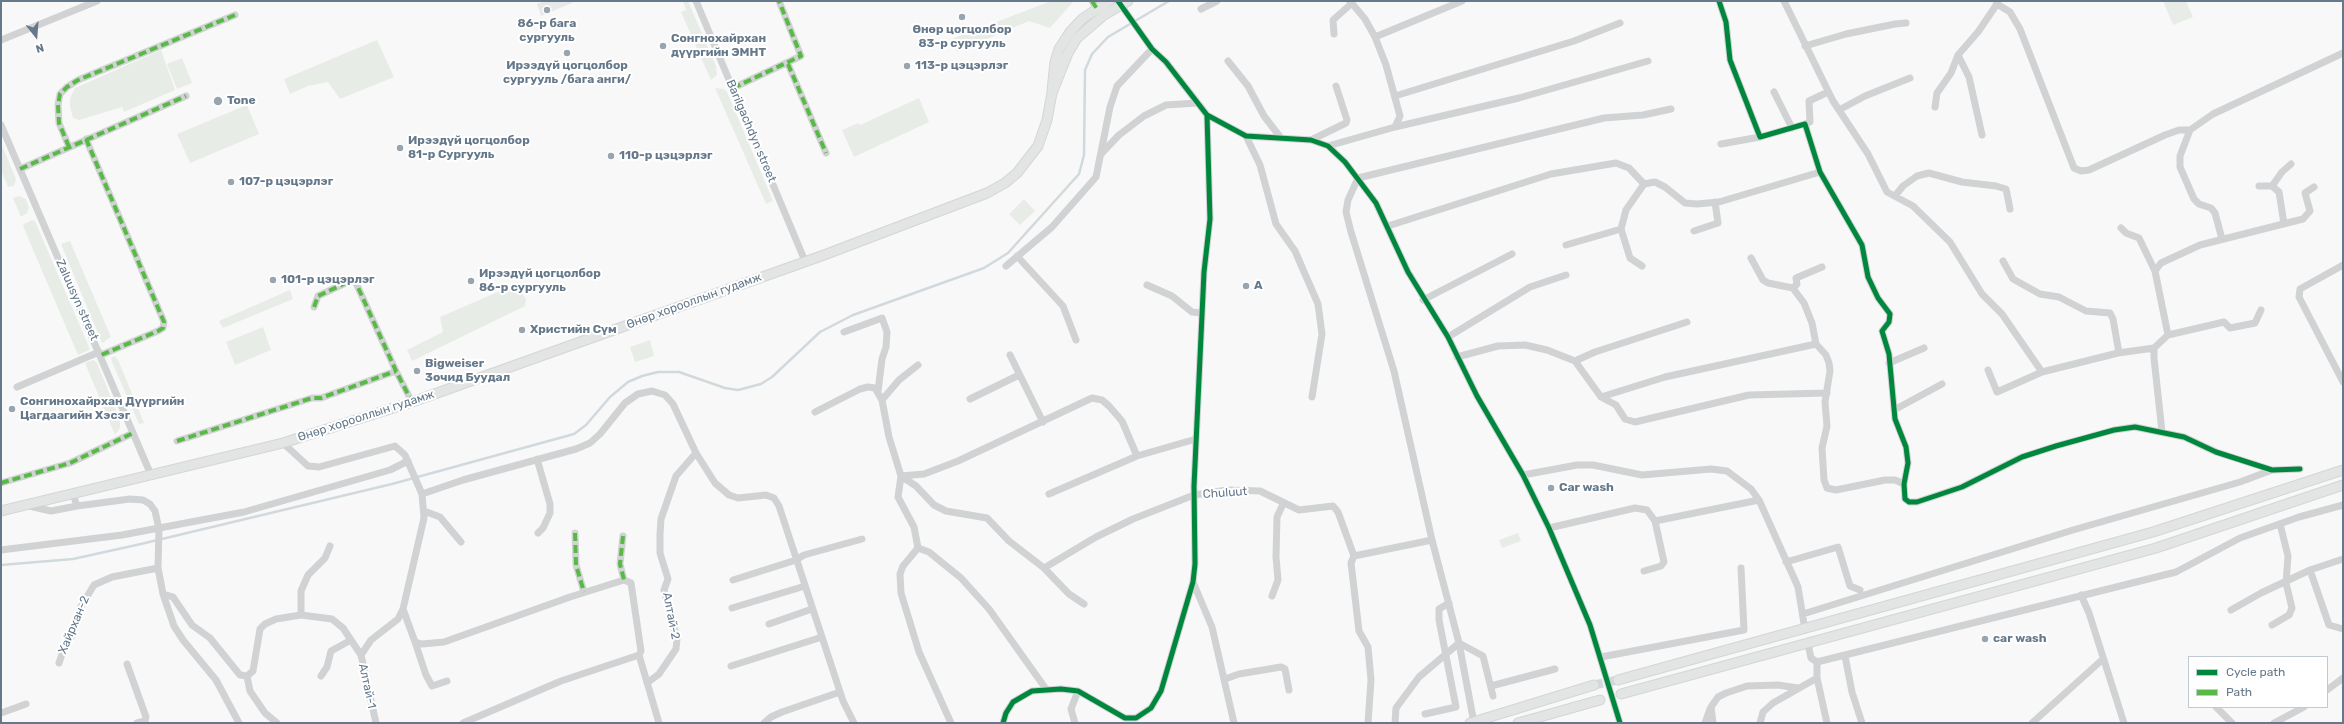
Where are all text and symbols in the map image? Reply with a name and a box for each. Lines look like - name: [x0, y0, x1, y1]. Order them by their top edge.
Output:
- marker: 86-р бага сургууль: [542, 5, 552, 15]
- marker: Өнөр цогцолбор 83-р сургууль: [957, 12, 967, 22]
- north arrow: [16, 16, 56, 56]
- place label: 86-р бага сургууль: [518, 17, 576, 45]
- place label: Өнөр цогцолбор 83-р сургууль: [912, 23, 1012, 51]
- place label: Сонгнохайрхан дүүргийн ЭМНТ: [671, 32, 766, 60]
- text: N: [34, 41, 45, 55]
- marker: Сонгнохайрхан дүүргийн ЭМНТ: [658, 41, 668, 51]
- marker: Ирээдүй цогцолбор сургууль /бага анги/: [562, 48, 572, 58]
- place label: Ирээдүй цогцолбор сургууль /бага анги/: [503, 59, 631, 87]
- place label: 113-р цэцэрлэг: [915, 59, 1008, 73]
- marker: 113-р цэцэрлэг: [902, 61, 912, 71]
- street label: Barilgachdyn street: [723, 78, 779, 184]
- place label: Tone: [227, 94, 256, 108]
- marker: Tone: [212, 95, 224, 107]
- place label: Ирээдүй цогцолбор 81-р Сургууль: [408, 134, 530, 162]
- marker: Ирээдүй цогцолбор 81-р Сургууль: [395, 143, 405, 153]
- place label: 110-р цэцэрлэг: [619, 149, 713, 163]
- marker: 110-р цэцэрлэг: [606, 151, 616, 161]
- place label: 107-р цэцэрлэг: [239, 175, 333, 189]
- marker: 107-р цэцэрлэг: [226, 177, 236, 187]
- street label: Zaluusyn street: [53, 257, 101, 343]
- place label: Ирээдүй цогцолбор 86-р сургууль: [479, 267, 601, 295]
- street label: Өнөр хорооллын гудамж: [625, 270, 763, 332]
- place label: 101-р цэцэрлэг: [281, 273, 375, 287]
- marker: 101-р цэцэрлэг: [268, 275, 278, 285]
- marker: Ирээдүй цогцолбор 86-р сургууль: [466, 276, 476, 286]
- place label: A: [1254, 279, 1263, 293]
- marker: A: [1241, 281, 1251, 291]
- place label: Христийн Сүм: [530, 323, 617, 337]
- marker: Христийн Сүм: [517, 325, 527, 335]
- place label: Bigweiser 3очид Буудал: [425, 357, 510, 385]
- marker: Bigweiser 3очид Буудал: [412, 366, 422, 376]
- street label: Өнөр хорооллын гудамж: [296, 387, 436, 445]
- place label: Сонгинохайрхан Дүүргийн Цагдаагийн Хэсэг: [20, 395, 185, 423]
- marker: Сонгинохайрхан Дүүргийн Цагдаагийн Хэсэг: [7, 404, 17, 414]
- place label: Car wash: [1559, 481, 1614, 495]
- marker: Car wash: [1546, 483, 1556, 493]
- street label: Chuluut: [1202, 484, 1248, 502]
- street label: Алтай-2: [659, 591, 683, 641]
- street label: Хайрхан-2: [55, 594, 93, 656]
- place label: car wash: [1993, 632, 2047, 646]
- marker: car wash: [1980, 634, 1990, 644]
- legend: [2188, 656, 2328, 708]
- street label: Алтай-1: [355, 662, 379, 710]
- text: Cycle path: [2226, 665, 2285, 679]
- text: Path: [2226, 685, 2252, 699]

